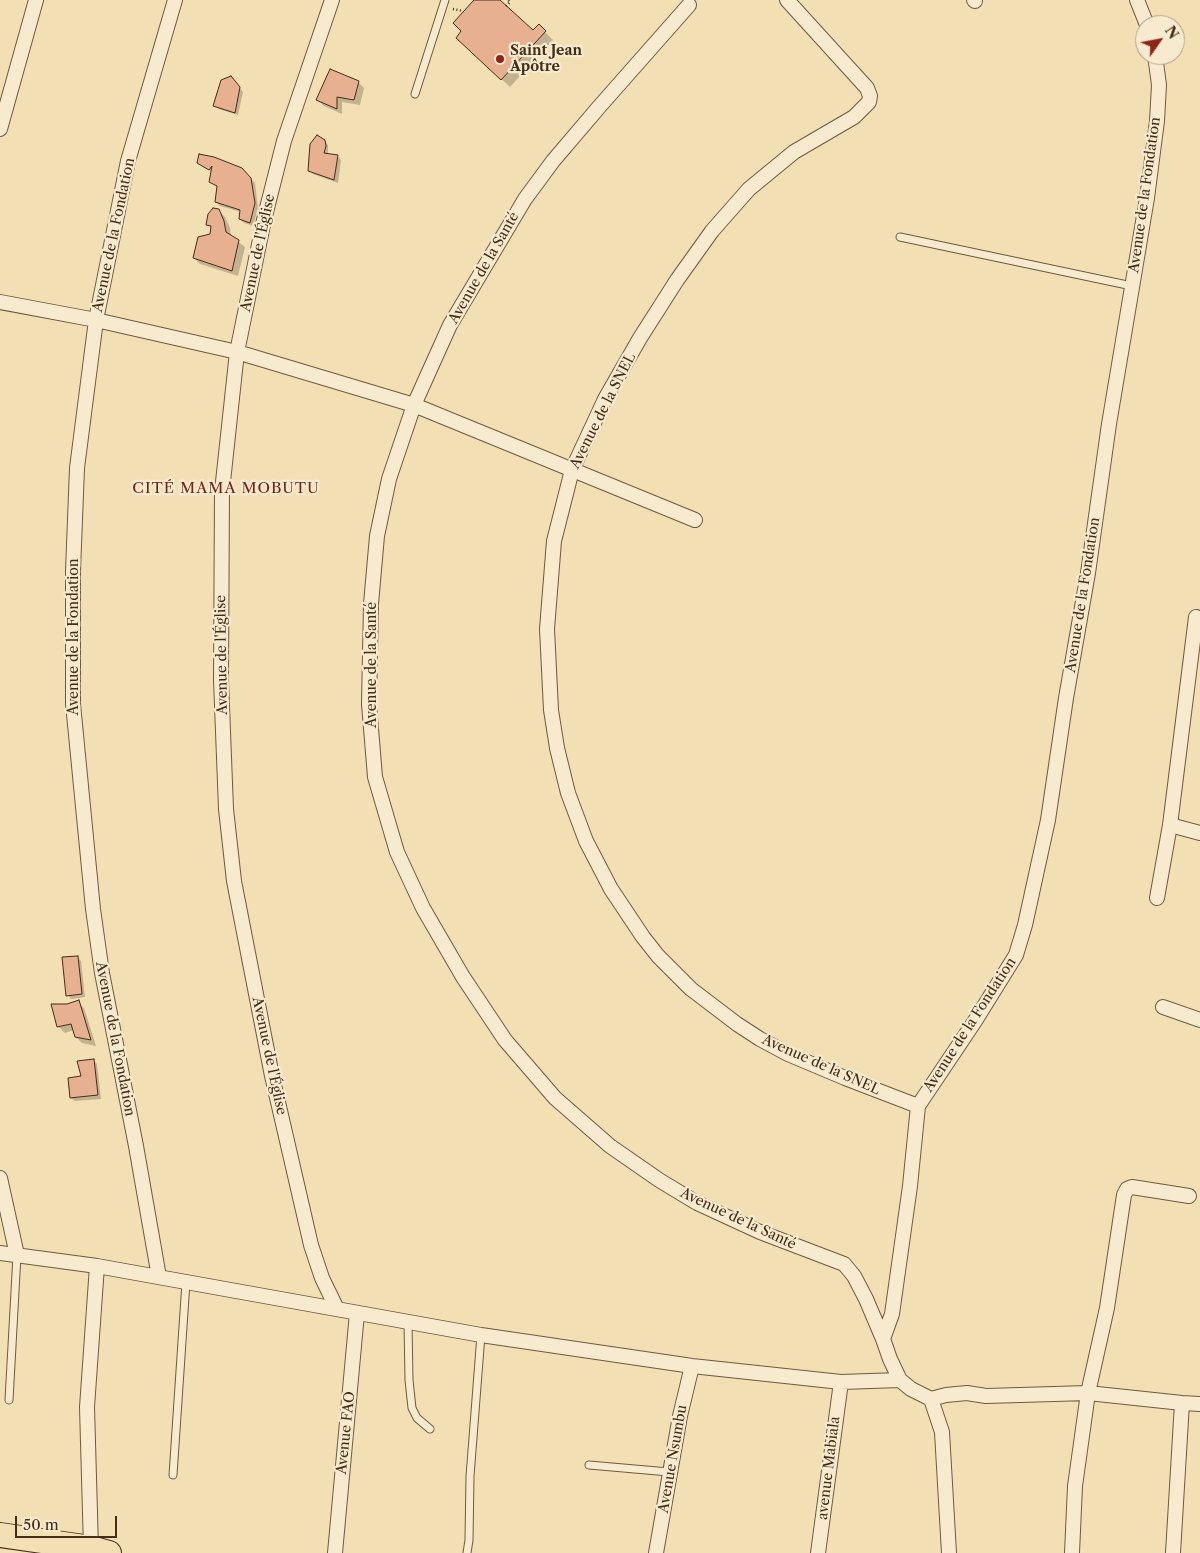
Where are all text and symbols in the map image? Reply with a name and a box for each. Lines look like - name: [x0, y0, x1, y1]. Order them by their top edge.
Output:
- north arrow: [1135, 15, 1185, 65]
- text: N: [1161, 22, 1183, 42]
- place label: Saint Jean Apôtre: [510, 43, 582, 75]
- marker: Saint Jean Apôtre: [494, 53, 506, 65]
- street label: Avenue de la Fondation: [1126, 116, 1164, 274]
- street label: Avenue de la Fondation: [89, 156, 139, 314]
- street label: Avenue de l'Église: [237, 193, 279, 313]
- street label: Avenue de la Santé: [445, 209, 523, 327]
- street label: Avenue de la SNEL: [567, 350, 639, 472]
- district label: CITÉ MAMA MOBUTU: [130, 480, 322, 498]
- street label: Avenue de la Fondation: [1062, 516, 1104, 674]
- street label: Avenue de la Fondation: [66, 558, 82, 716]
- street label: Avenue de l'Église: [213, 595, 231, 715]
- street label: Avenue de la Santé: [364, 602, 380, 728]
- street label: Avenue de la Fondation: [920, 955, 1020, 1095]
- street label: Avenue de la Fondation: [92, 960, 138, 1118]
- street label: Avenue de l'Église: [248, 996, 290, 1116]
- street label: Avenue de la SNEL: [759, 1031, 883, 1099]
- street label: Avenue de la Santé: [677, 1185, 799, 1253]
- street label: Avenue FAO: [333, 1391, 359, 1475]
- street label: Avenue Nsumbu: [655, 1404, 691, 1514]
- street label: avenue Mabiala: [814, 1415, 844, 1521]
- scale bar: [18, 1506, 120, 1538]
- text: 50 m: [23, 1515, 59, 1534]

